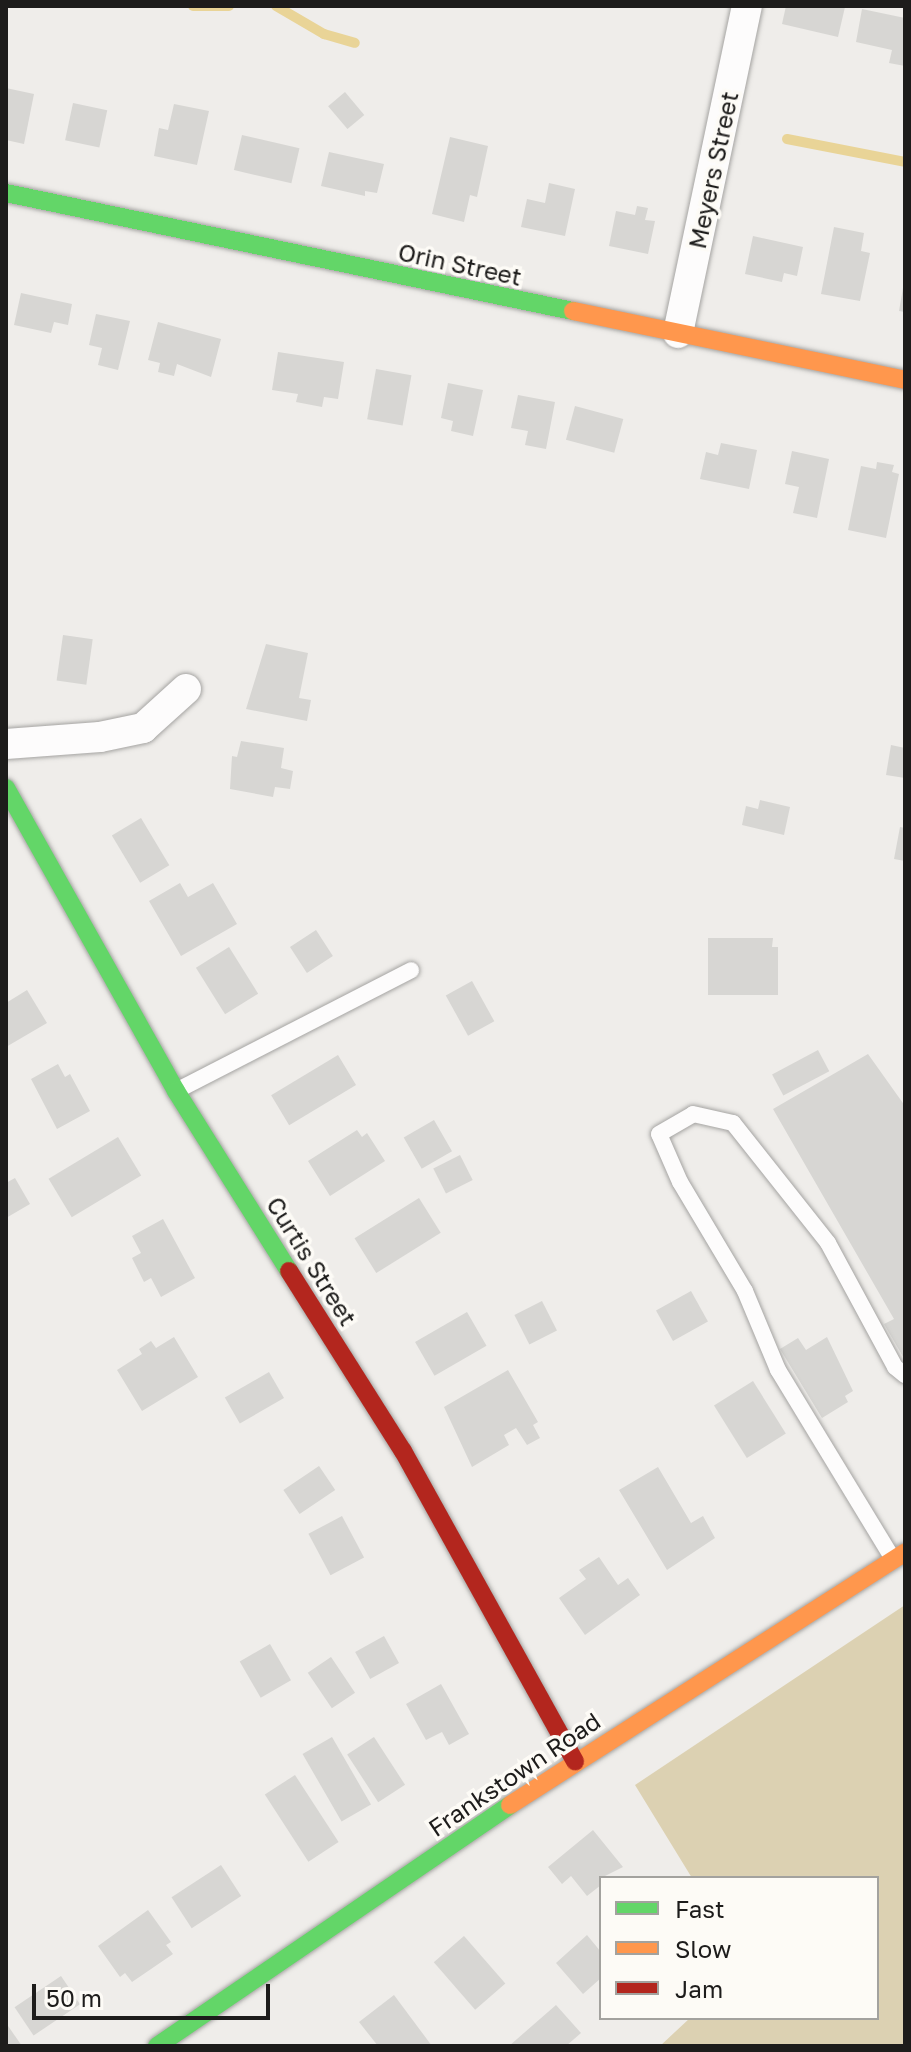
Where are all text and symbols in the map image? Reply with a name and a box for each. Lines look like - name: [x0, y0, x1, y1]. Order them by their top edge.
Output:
- street label: Meyers Street: [682, 89, 744, 251]
- street label: Orin Street: [396, 237, 524, 291]
- street label: Curtis Street: [261, 1191, 363, 1331]
- street label: Frankstown Road: [423, 1706, 605, 1842]
- legend: [599, 1876, 879, 2020]
- text: Fast: [675, 1894, 725, 1923]
- text: Slow: [675, 1934, 731, 1963]
- scale bar: [36, 1968, 274, 2018]
- text: Jam: [675, 1974, 723, 2003]
- text: 50 m: [46, 1983, 102, 2012]

